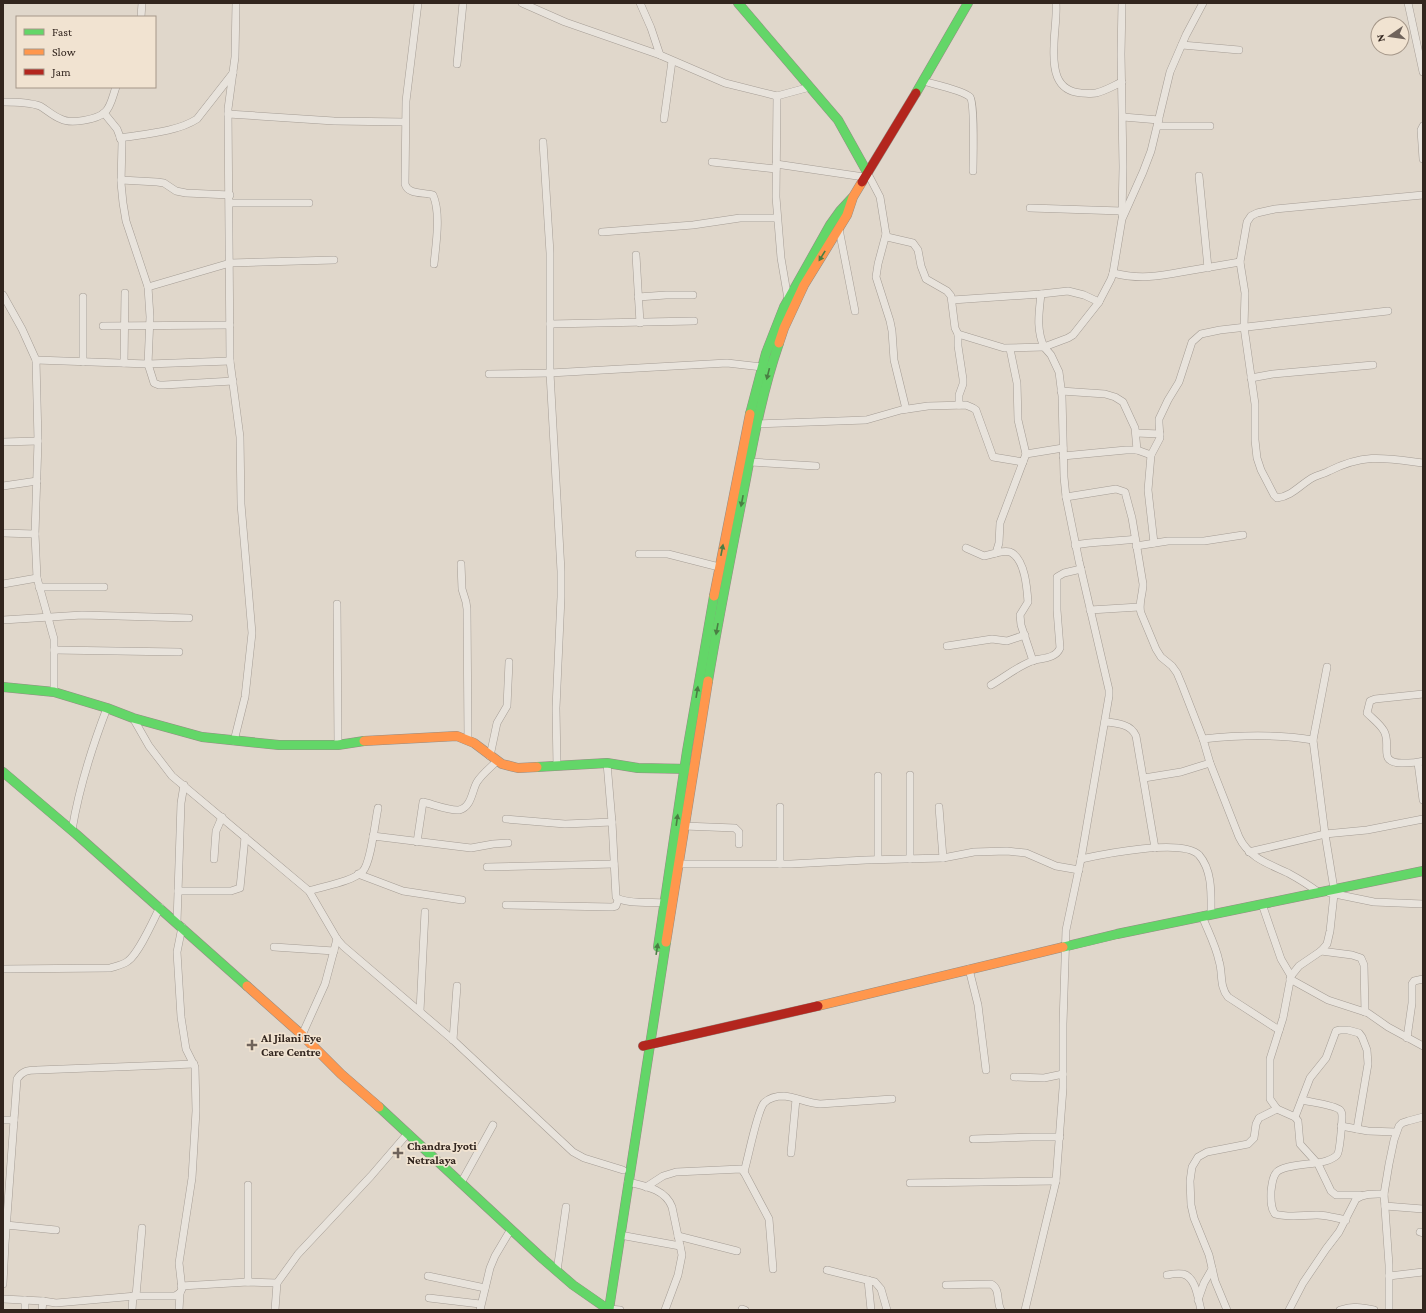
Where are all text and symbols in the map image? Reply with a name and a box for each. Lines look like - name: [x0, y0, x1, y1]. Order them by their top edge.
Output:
- legend: [16, 16, 156, 88]
- north arrow: [1370, 16, 1410, 56]
- text: Fast: [52, 25, 73, 39]
- text: N: [1373, 33, 1387, 43]
- text: Slow: [52, 45, 76, 59]
- text: Jam: [51, 65, 71, 79]
- one-way arrow: [818, 250, 825, 262]
- one-way arrow: [765, 368, 771, 380]
- one-way arrow: [738, 495, 744, 507]
- one-way arrow: [720, 544, 726, 556]
- one-way arrow: [714, 623, 720, 635]
- one-way arrow: [694, 685, 700, 698]
- one-way arrow: [674, 814, 680, 826]
- one-way arrow: [654, 942, 660, 955]
- place label: Al Jilani Eye Care Centre: [260, 1031, 322, 1059]
- marker: Al Jilani Eye Care Centre: [246, 1039, 258, 1051]
- place label: Chandra Jyoti Netralaya: [407, 1139, 477, 1167]
- marker: Chandra Jyoti Netralaya: [392, 1147, 404, 1159]

